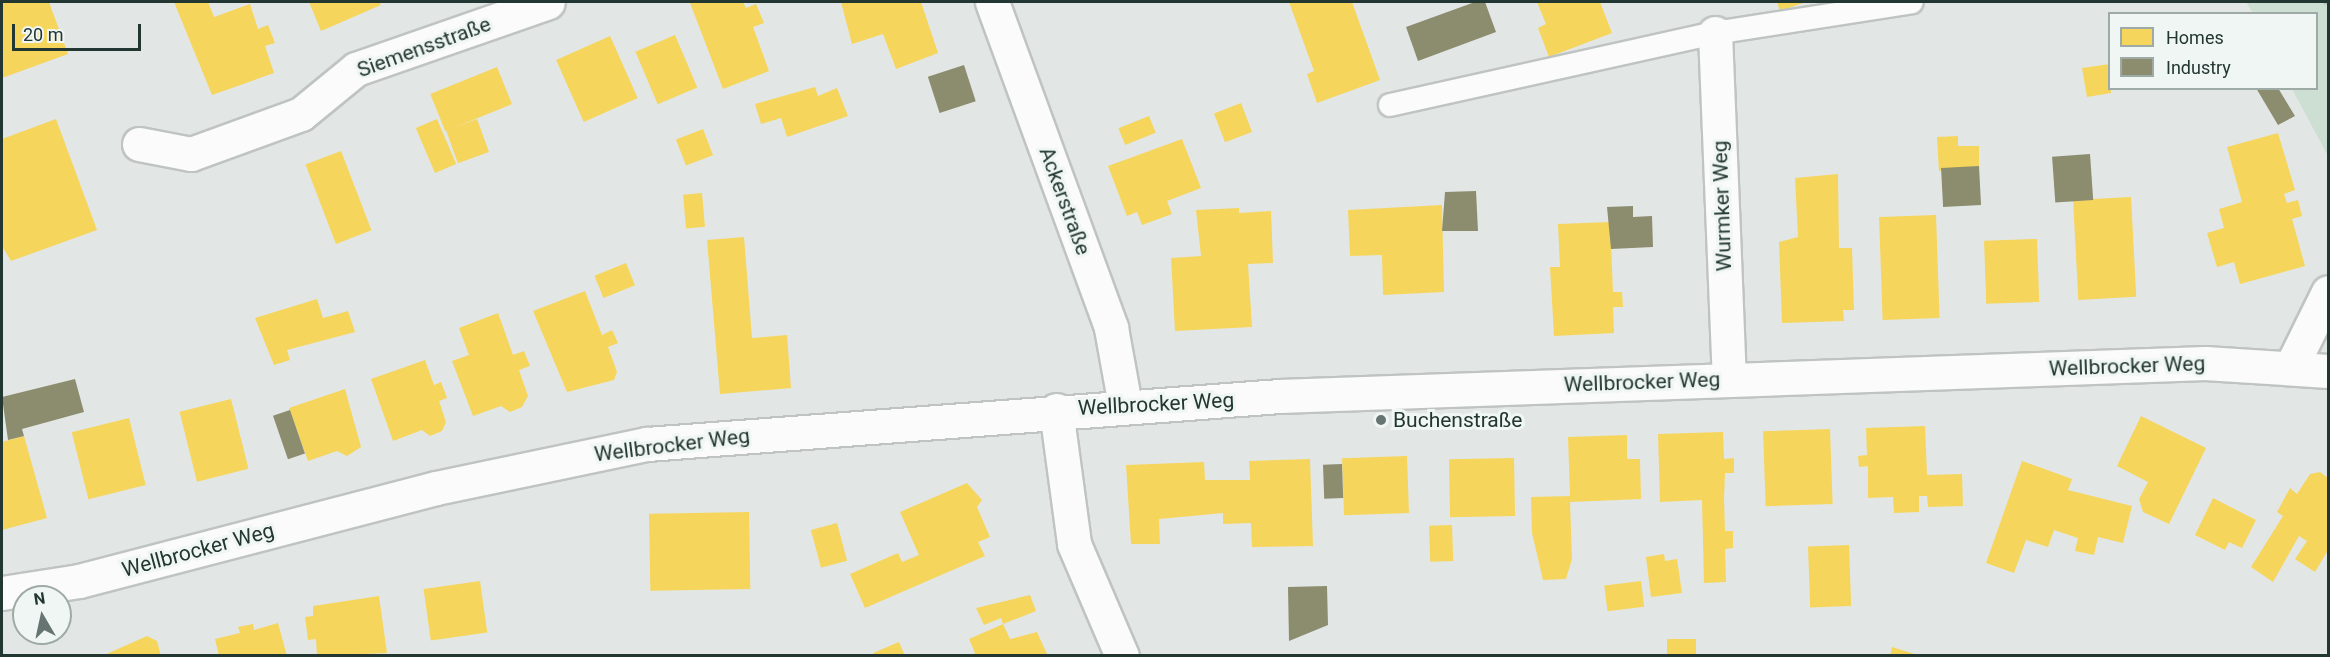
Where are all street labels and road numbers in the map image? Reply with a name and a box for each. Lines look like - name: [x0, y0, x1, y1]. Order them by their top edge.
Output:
- street label: Siemensstraße: [354, 11, 494, 83]
- street label: Wurmker Weg: [1707, 140, 1737, 272]
- street label: Ackerstraße: [1034, 144, 1096, 258]
- street label: Wellbrocker Weg: [2048, 351, 2206, 381]
- street label: Wellbrocker Weg: [1563, 367, 1721, 397]
- street label: Wellbrocker Weg: [1077, 387, 1235, 421]
- street label: Wellbrocker Weg: [593, 423, 751, 467]
- street label: Wellbrocker Weg: [119, 518, 277, 582]

